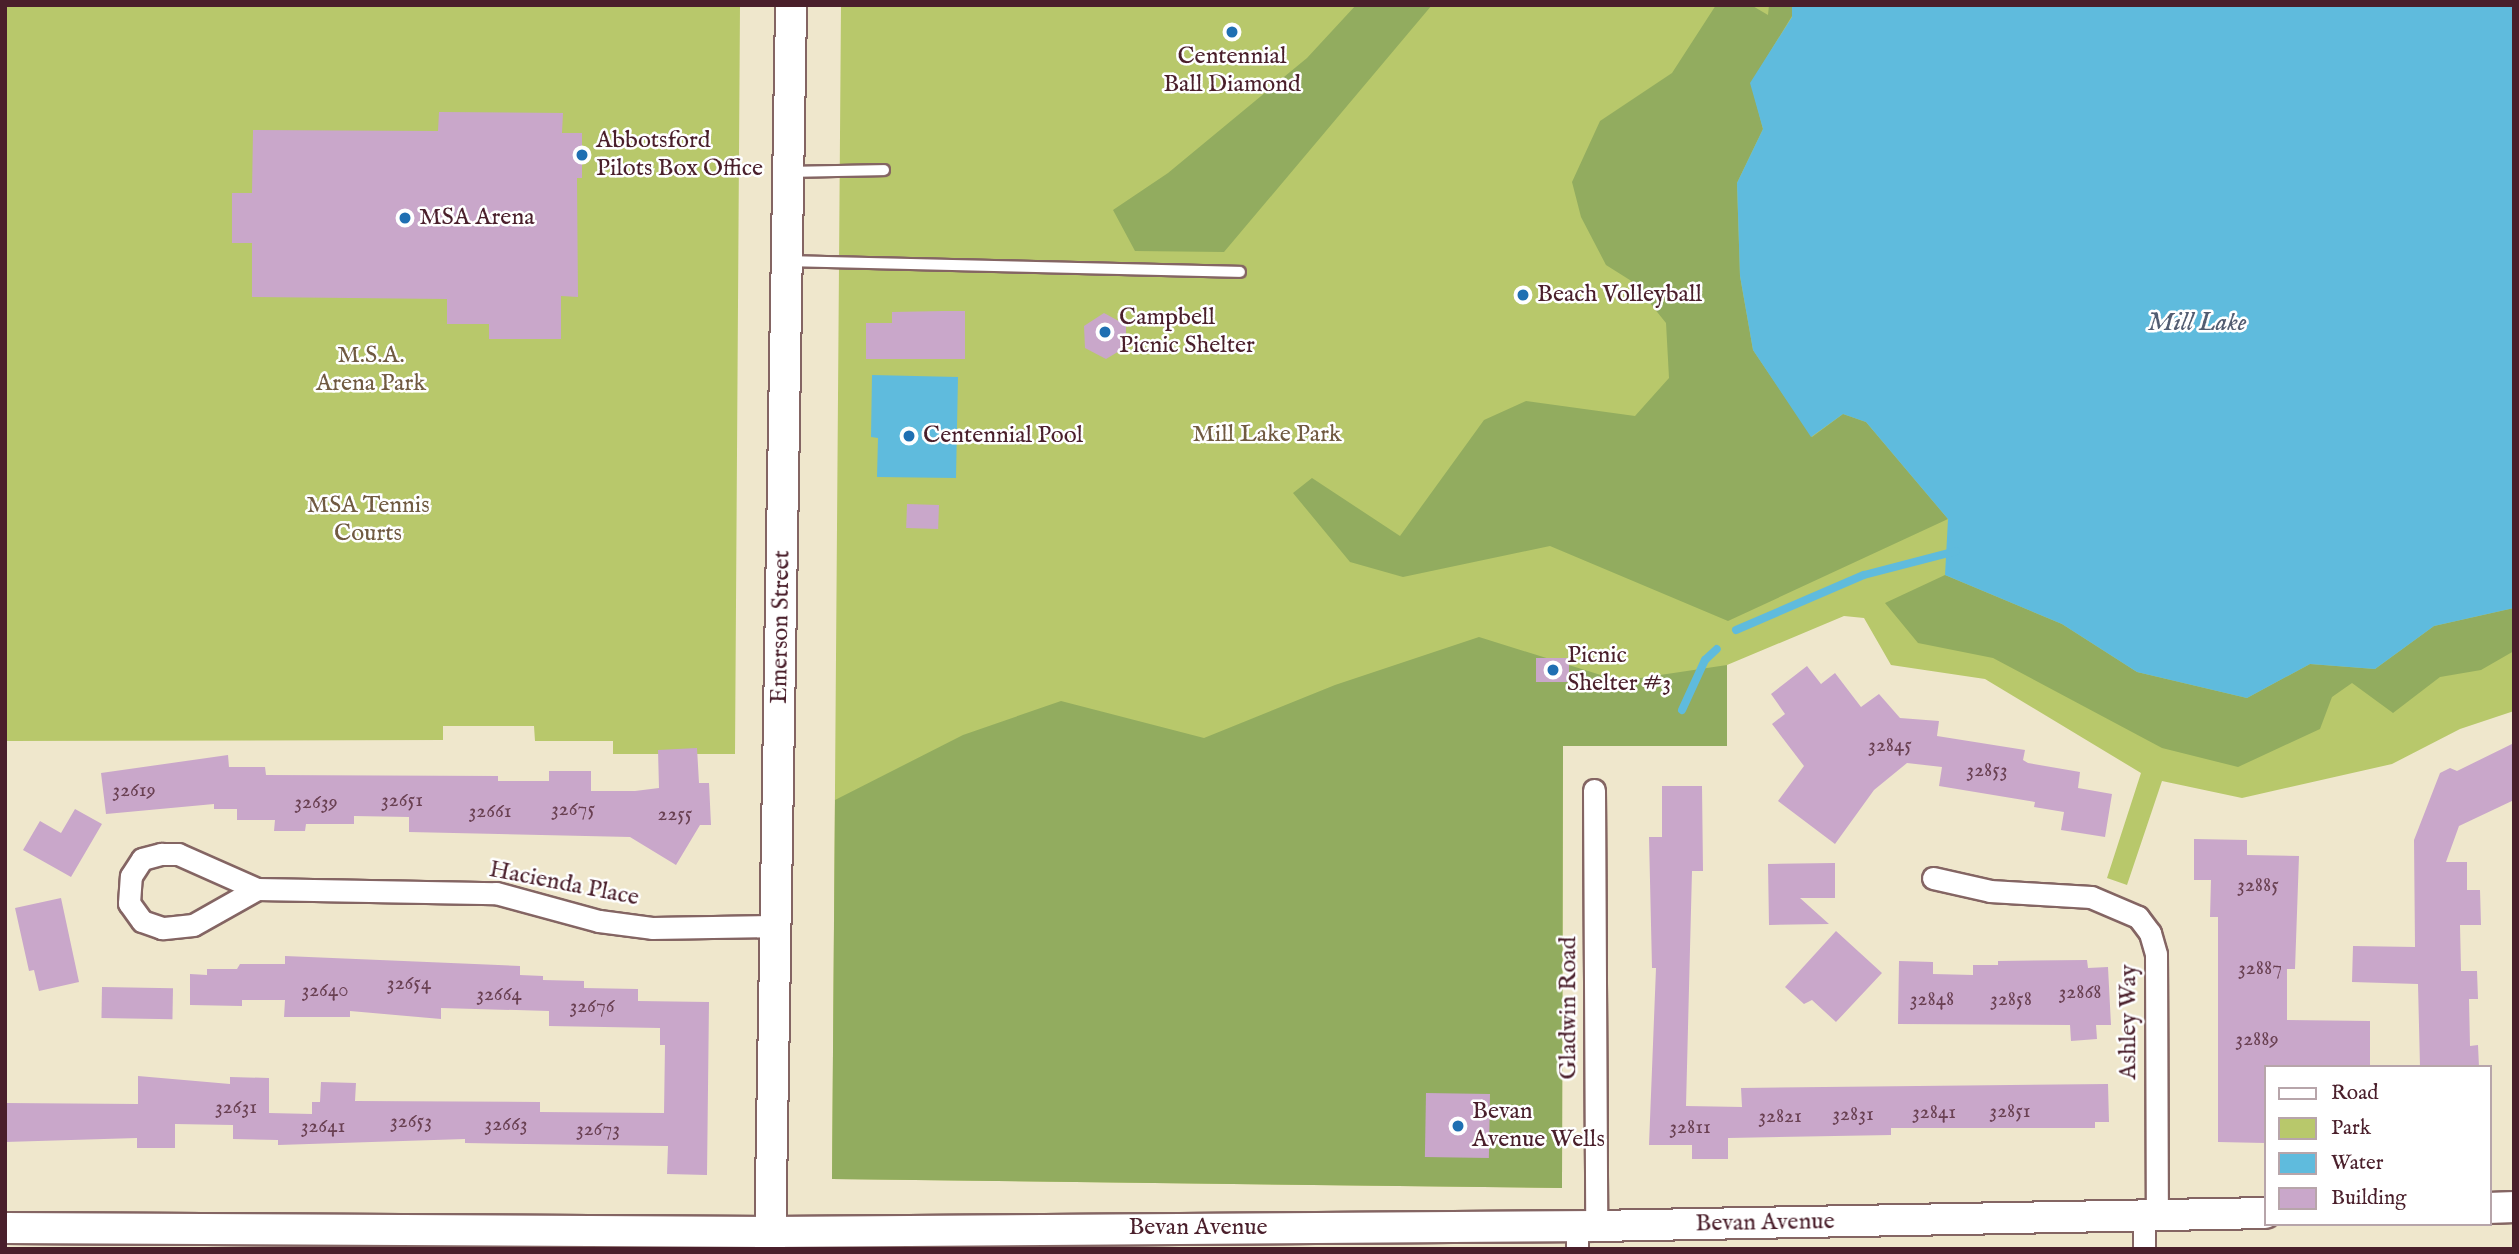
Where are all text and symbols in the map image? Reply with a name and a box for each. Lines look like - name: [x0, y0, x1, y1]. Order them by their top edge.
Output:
- marker: Centennial Ball Diamond: [1224, 24, 1240, 40]
- place label: Centennial Ball Diamond: [1163, 43, 1301, 99]
- place label: Abbotsford Pilots Box Office: [596, 127, 763, 183]
- marker: Abbotsford Pilots Box Office: [574, 147, 590, 163]
- place label: MSA Arena: [419, 204, 535, 232]
- marker: MSA Arena: [397, 210, 413, 226]
- place label: Beach Volleyball: [1537, 281, 1702, 309]
- marker: Beach Volleyball: [1515, 287, 1531, 303]
- place label: Campbell Picnic Shelter: [1119, 304, 1255, 360]
- water label: Mill Lake: [2148, 307, 2246, 339]
- marker: Campbell Picnic Shelter: [1097, 324, 1113, 340]
- park label: M.S.A. Arena Park: [316, 342, 426, 398]
- park label: Mill Lake Park: [1192, 421, 1342, 449]
- place label: Centennial Pool: [923, 422, 1083, 450]
- marker: Centennial Pool: [901, 428, 917, 444]
- park label: MSA Tennis Courts: [306, 492, 430, 548]
- street label: Emerson Street: [765, 550, 797, 704]
- place label: Picnic Shelter #3: [1567, 642, 1671, 698]
- marker: Picnic Shelter #3: [1545, 662, 1561, 678]
- house number: 32845: [1868, 733, 1912, 759]
- house number: 32853: [1966, 758, 2008, 784]
- house number: 32619: [112, 778, 156, 804]
- house number: 32651: [381, 788, 423, 814]
- house number: 32639: [294, 790, 338, 816]
- house number: 32675: [551, 797, 595, 823]
- house number: 32661: [468, 799, 512, 825]
- house number: 2255: [658, 802, 692, 828]
- street label: Hacienda Place: [487, 855, 641, 913]
- house number: 32885: [2237, 873, 2279, 899]
- street label: Gladwin Road: [1555, 936, 1583, 1080]
- house number: 32887: [2238, 956, 2282, 982]
- street label: Ashley Way: [2115, 964, 2143, 1080]
- house number: 32654: [387, 971, 431, 997]
- house number: 32640: [301, 978, 349, 1004]
- house number: 32868: [2058, 980, 2102, 1006]
- house number: 32664: [476, 982, 522, 1008]
- house number: 32848: [1910, 987, 1954, 1013]
- house number: 32858: [1990, 987, 2032, 1013]
- house number: 32676: [569, 994, 615, 1020]
- house number: 32889: [2235, 1027, 2279, 1053]
- legend: [2264, 1065, 2491, 1226]
- text: Road: [2331, 1080, 2378, 1107]
- house number: 32631: [215, 1095, 257, 1121]
- place label: Bevan Avenue Wells: [1472, 1098, 1605, 1154]
- house number: 32851: [1989, 1099, 2031, 1125]
- house number: 32841: [1912, 1100, 1956, 1126]
- house number: 32831: [1832, 1102, 1874, 1128]
- house number: 32821: [1758, 1104, 1802, 1130]
- house number: 32653: [390, 1109, 432, 1135]
- house number: 32663: [484, 1112, 528, 1138]
- house number: 32641: [301, 1114, 345, 1140]
- house number: 32811: [1669, 1115, 1711, 1141]
- text: Park: [2331, 1115, 2371, 1142]
- house number: 32673: [576, 1117, 620, 1143]
- marker: Bevan Avenue Wells: [1450, 1118, 1466, 1134]
- text: Water: [2331, 1150, 2383, 1177]
- text: Building: [2331, 1185, 2406, 1212]
- street label: Bevan Avenue: [1695, 1207, 1835, 1239]
- street label: Bevan Avenue: [1128, 1214, 1268, 1242]

